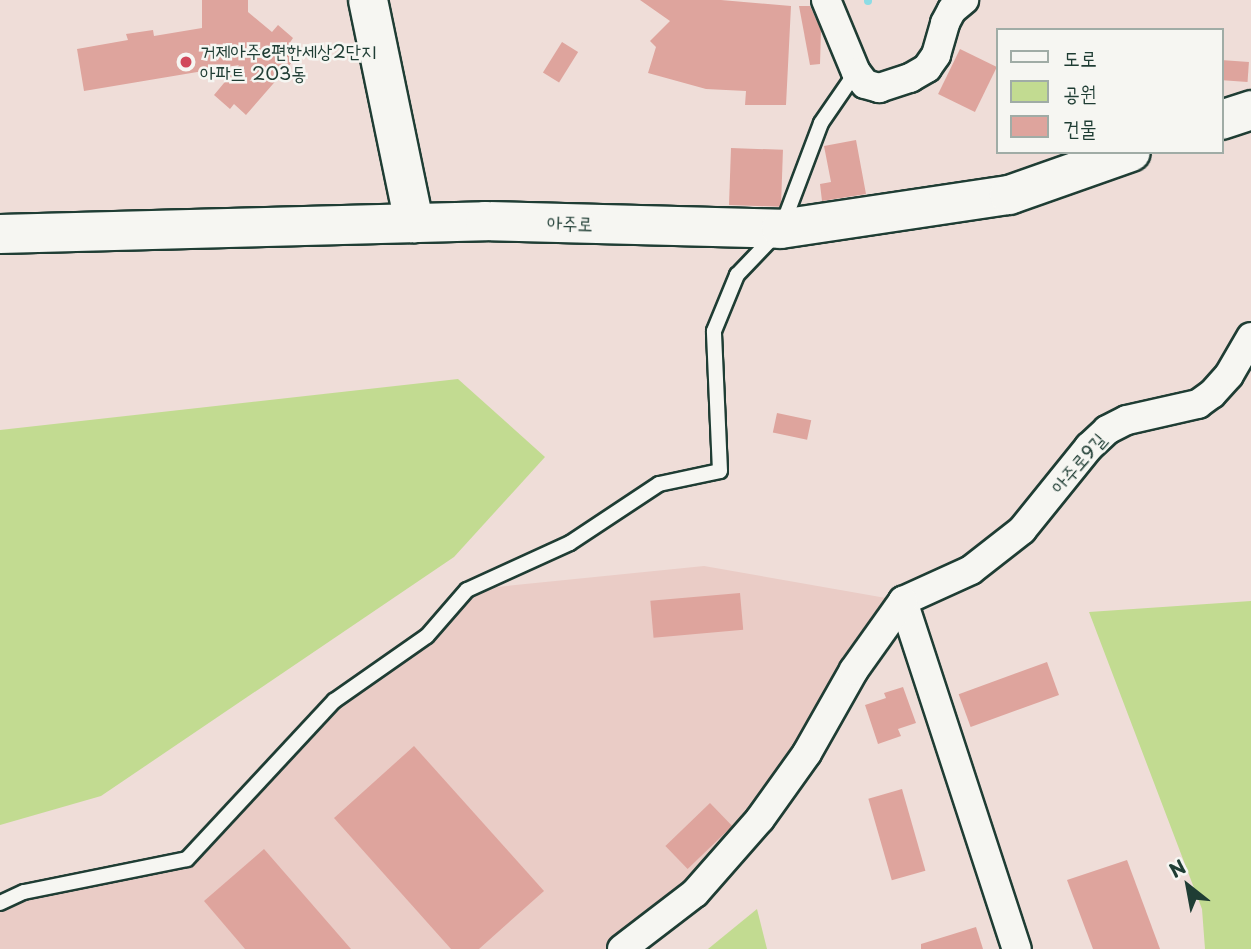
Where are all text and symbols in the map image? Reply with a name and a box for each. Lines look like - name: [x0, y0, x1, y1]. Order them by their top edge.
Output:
- legend: [996, 28, 1223, 154]
- place label: 거제아주e편한세상2단지 아파트 203동: [200, 40, 376, 84]
- text: 도로: [1063, 41, 1097, 73]
- marker: 거제아주e편한세상2단지 아파트 203동: [178, 54, 194, 70]
- text: 공원: [1063, 76, 1097, 108]
- text: 건물: [1063, 111, 1097, 143]
- street label: 아주로: [547, 211, 593, 235]
- street label: 아주로9길: [1046, 428, 1110, 498]
- north arrow: [1153, 851, 1223, 921]
- text: N: [1164, 852, 1191, 884]

